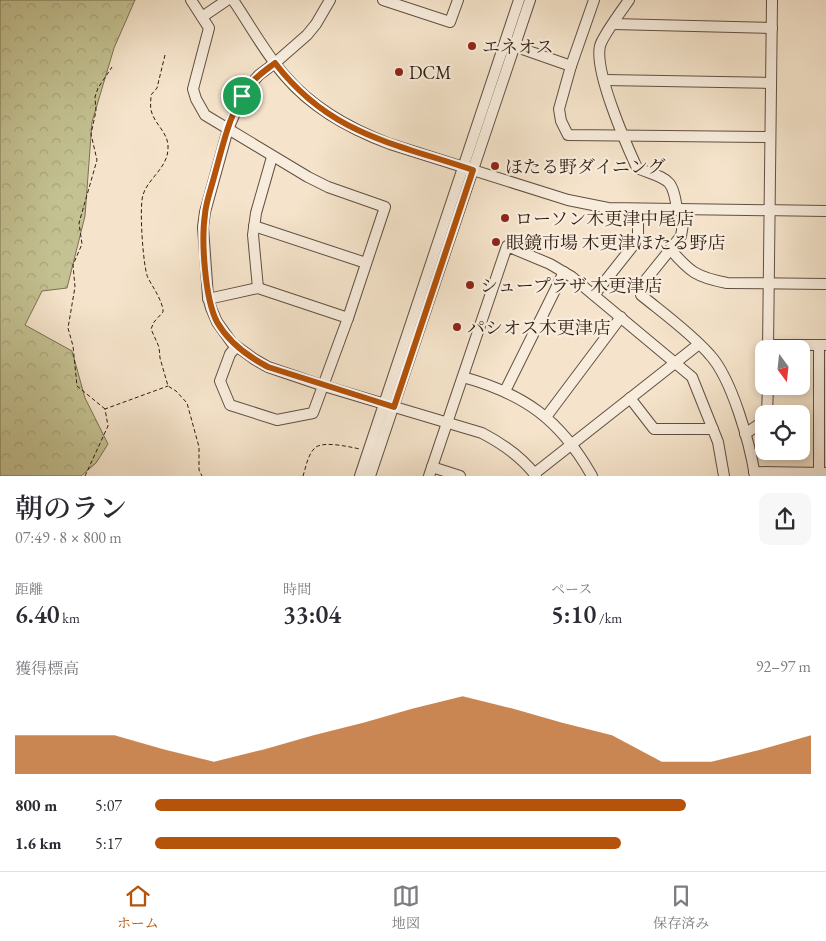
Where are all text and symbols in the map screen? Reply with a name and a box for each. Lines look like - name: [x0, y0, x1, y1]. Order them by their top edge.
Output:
- place label: エネオス: [482, 35, 554, 58]
- marker: エネオス: [466, 40, 478, 52]
- place label: DCM: [409, 61, 452, 84]
- marker: DCM: [393, 66, 405, 78]
- pin: [221, 75, 263, 117]
- icon: arrive: [228, 82, 256, 110]
- place label: ほたる野ダイニング: [505, 155, 666, 178]
- marker: ほたる野ダイニング: [489, 160, 501, 172]
- place label: ローソン木更津中尾店: [515, 207, 694, 230]
- marker: ローソン木更津中尾店: [499, 212, 511, 224]
- place label: 眼鏡市場 木更津ほたる野店: [506, 231, 726, 254]
- marker: 眼鏡市場 木更津ほたる野店: [490, 236, 502, 248]
- place label: シュープラザ 木更津店: [480, 274, 662, 297]
- marker: シュープラザ 木更津店: [464, 279, 476, 291]
- place label: パシオス木更津店: [467, 316, 611, 339]
- marker: パシオス木更津店: [451, 321, 463, 333]
- north arrow: [755, 340, 810, 395]
- map controls: [755, 340, 810, 460]
- button: locate: [755, 405, 810, 460]
- text: 朝のラン: [15, 490, 127, 526]
- button: share: [759, 493, 811, 545]
- text: 07:49 · 8 × 800 m: [15, 527, 122, 548]
- text: 距離: [15, 580, 43, 598]
- text: 時間: [283, 580, 311, 598]
- text: ペース: [551, 580, 592, 598]
- text: 6.40: [15, 598, 60, 630]
- text: 33:04: [283, 598, 341, 630]
- text: 5:10: [551, 598, 596, 630]
- text: km: [60, 609, 80, 627]
- text: /km: [596, 609, 622, 627]
- text: 92–97 m: [756, 656, 811, 677]
- text: 獲得標高: [15, 658, 79, 679]
- text: 800 m: [15, 795, 57, 816]
- text: 5:07: [95, 795, 122, 816]
- text: 1.6 km: [15, 833, 61, 854]
- text: 5:17: [95, 833, 122, 854]
- tab: ホーム: [117, 882, 159, 932]
- tab: 地図: [392, 882, 420, 932]
- tab: 保存済み: [653, 882, 709, 932]

